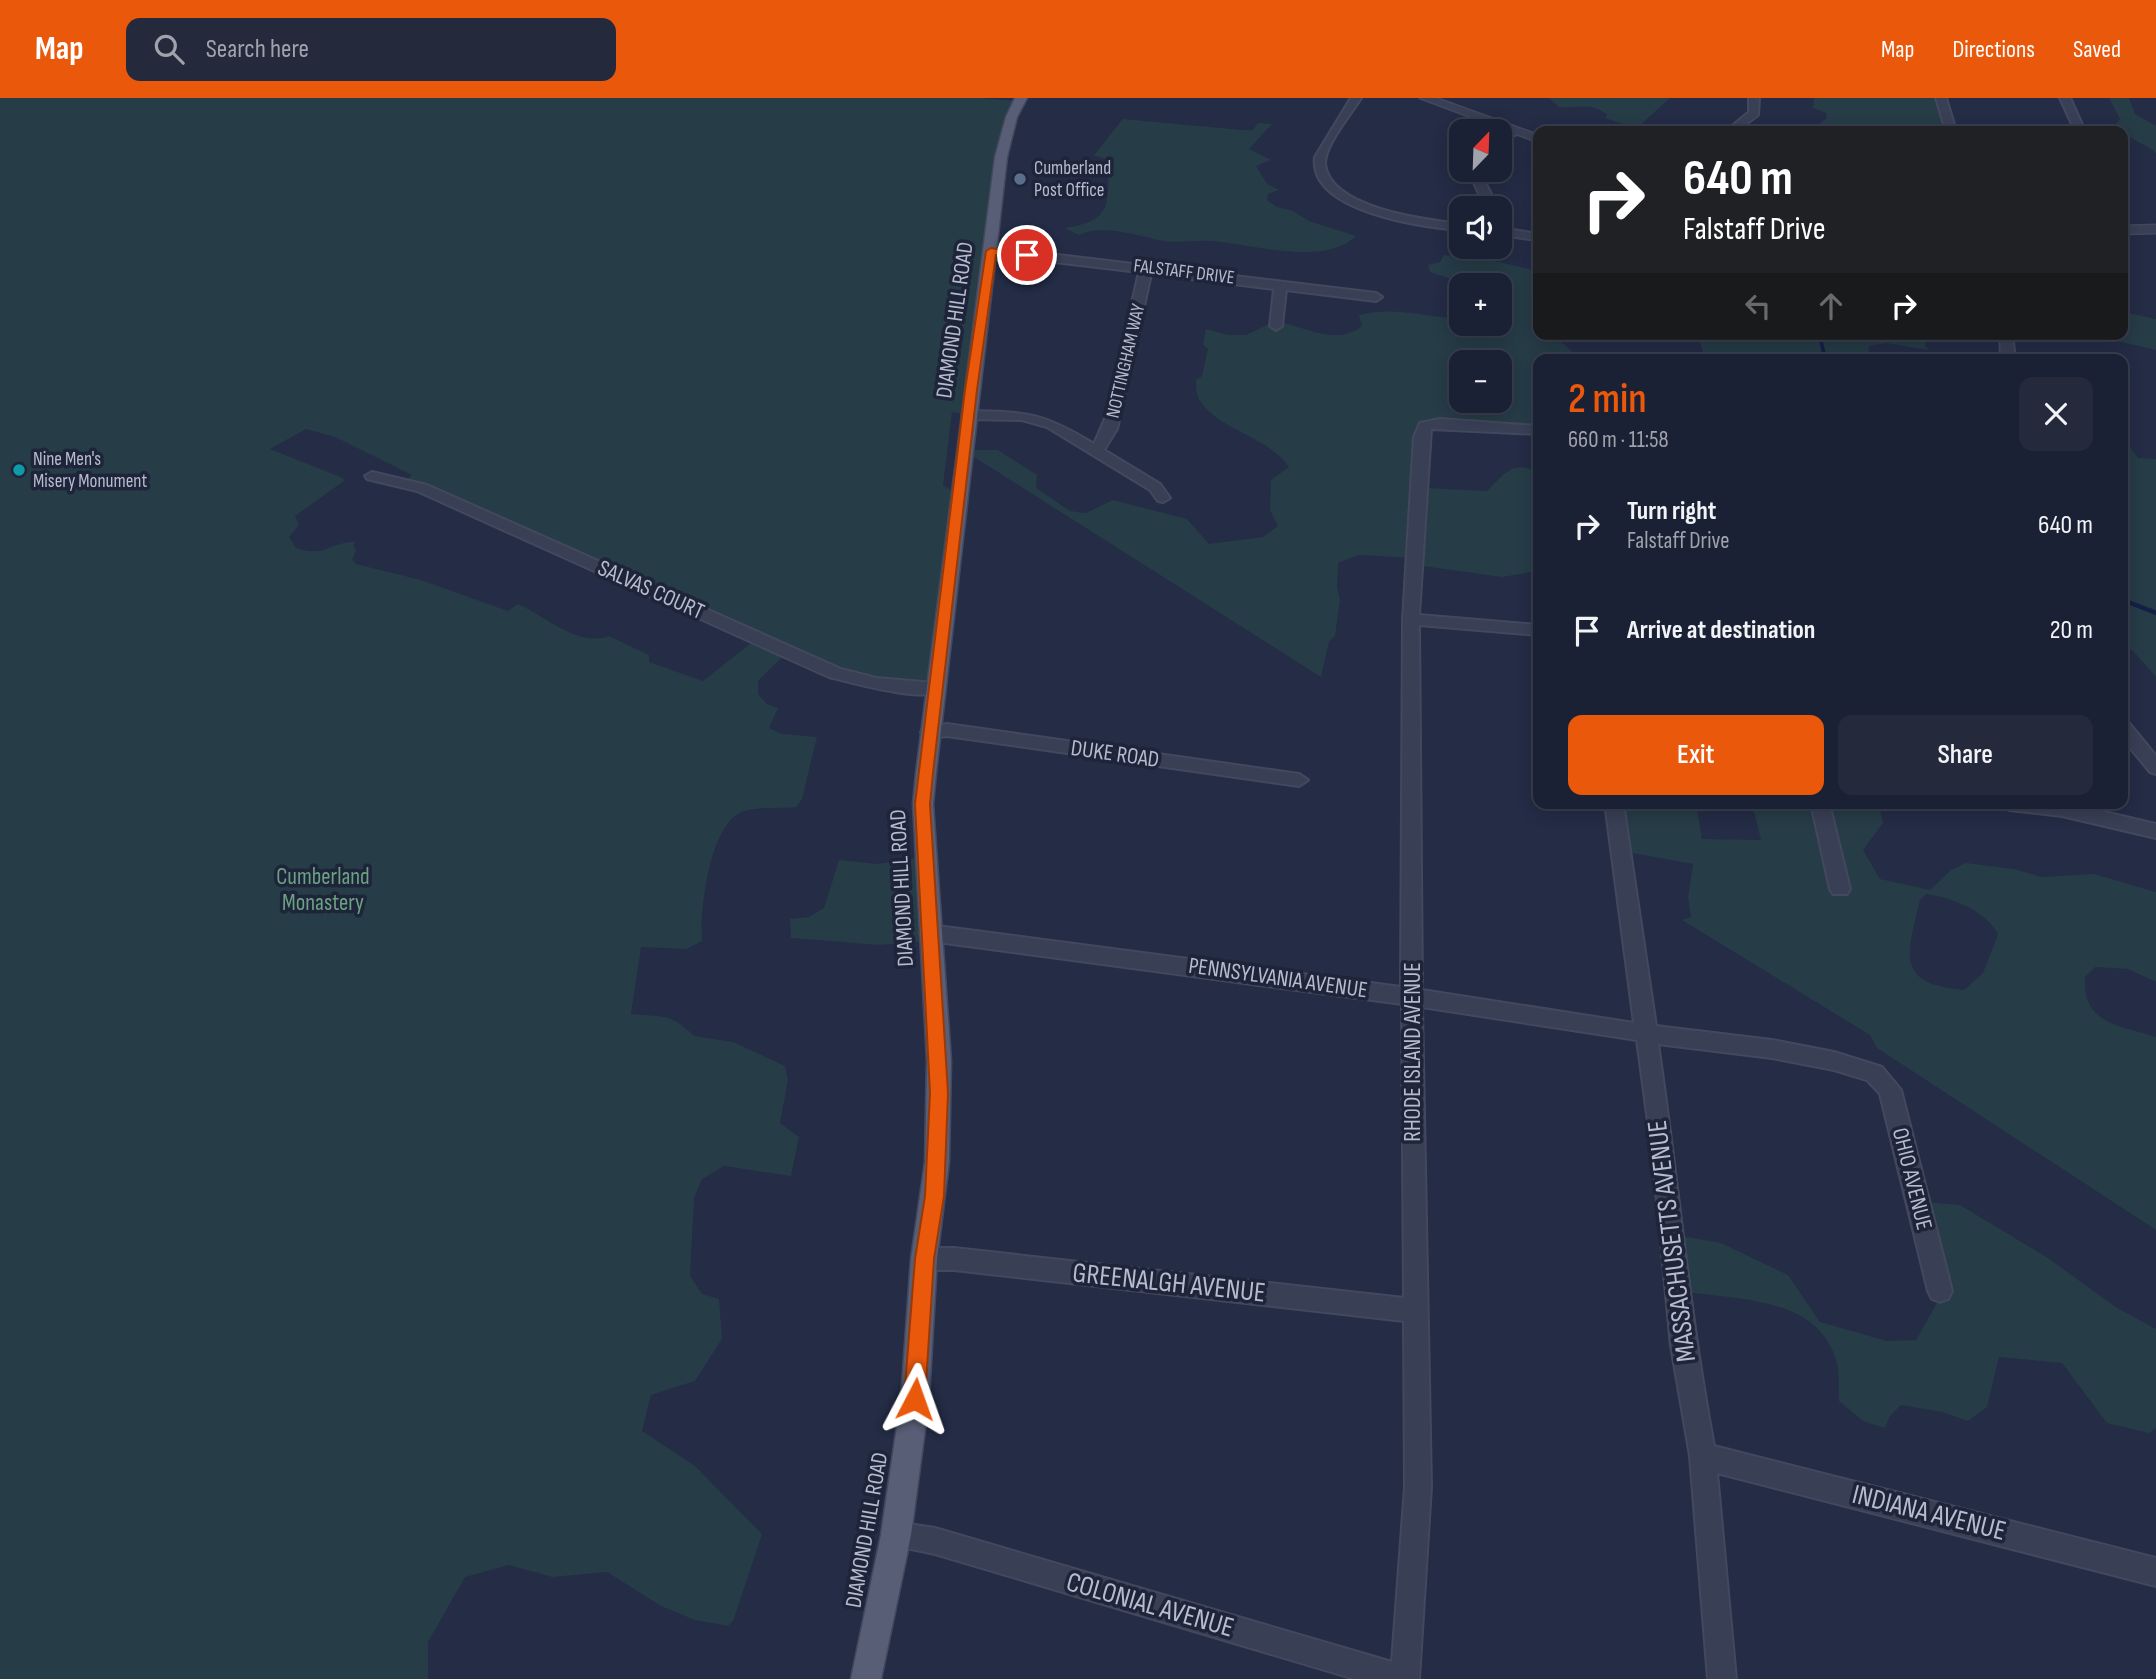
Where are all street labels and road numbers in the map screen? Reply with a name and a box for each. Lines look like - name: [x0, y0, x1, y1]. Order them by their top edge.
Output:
- street label: DIAMOND HILL ROAD: [930, 240, 980, 400]
- street label: FALSTAFF DRIVE: [1132, 254, 1236, 290]
- street label: NOTTINGHAM WAY: [1102, 302, 1150, 420]
- street label: SALVAS COURT: [593, 554, 709, 626]
- street label: DUKE ROAD: [1069, 734, 1161, 774]
- street label: DIAMOND HILL ROAD: [884, 809, 920, 967]
- street label: PENNSYLVANIA AVENUE: [1187, 952, 1369, 1004]
- street label: RHODE ISLAND AVENUE: [1399, 962, 1427, 1142]
- street label: MASSACHUSETTS AVENUE: [1641, 1118, 1703, 1364]
- street label: OHIO AVENUE: [1886, 1125, 1938, 1233]
- street label: GREENALGH AVENUE: [1071, 1256, 1267, 1310]
- street label: DIAMOND HILL ROAD: [840, 1450, 894, 1610]
- street label: INDIANA AVENUE: [1849, 1478, 2009, 1548]
- street label: COLONIAL AVENUE: [1062, 1565, 1238, 1645]

